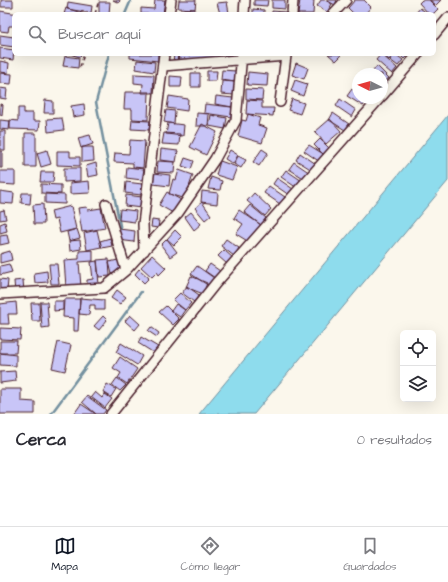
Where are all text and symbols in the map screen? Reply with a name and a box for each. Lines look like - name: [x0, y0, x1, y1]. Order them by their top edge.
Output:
- search box: [12, 12, 436, 56]
- icon: search: [26, 23, 48, 45]
- text: Buscar aquí: [58, 24, 140, 45]
- north arrow: [352, 68, 388, 104]
- map controls: [400, 330, 436, 402]
- button: locate: [400, 330, 436, 366]
- button: layers: [400, 366, 436, 402]
- text: Cerca: [16, 428, 66, 452]
- text: 0 resultados: [357, 431, 432, 449]
- tab: Mapa: [51, 535, 78, 574]
- tab: Cómo llegar: [181, 535, 240, 574]
- tab: Guardados: [343, 535, 397, 574]

